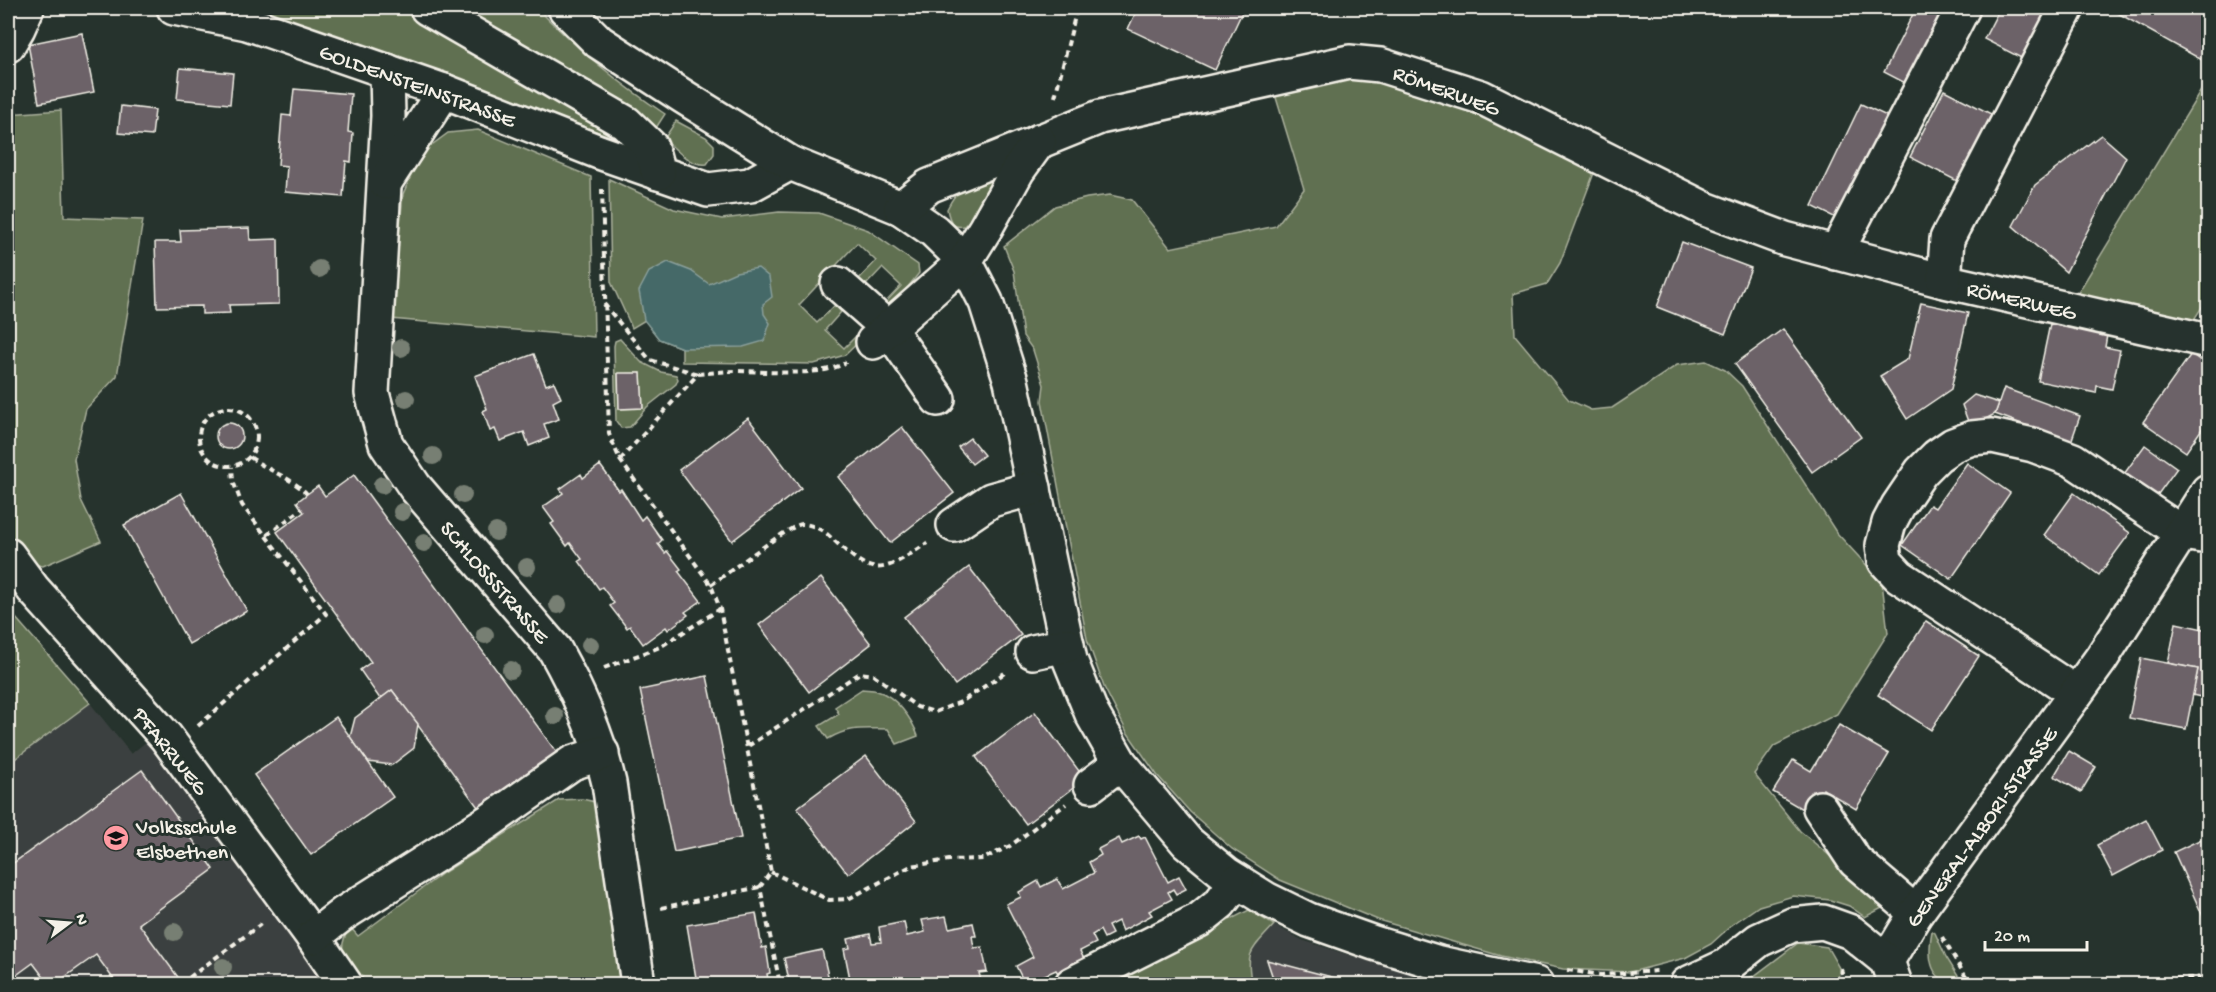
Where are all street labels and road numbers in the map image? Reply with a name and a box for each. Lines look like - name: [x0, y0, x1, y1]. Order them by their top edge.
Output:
- street label: GOLDENSTEINSTRASSE: [315, 40, 520, 136]
- street label: RÖMERWEG: [1389, 61, 1504, 124]
- street label: RÖMERWEG: [1964, 278, 2079, 328]
- street label: SCHLOSSSTRASSE: [433, 517, 554, 651]
- street label: PFARRWEG: [125, 702, 213, 803]
- street label: GENERAL-ALBORI-STRASSE: [1902, 722, 2066, 934]

